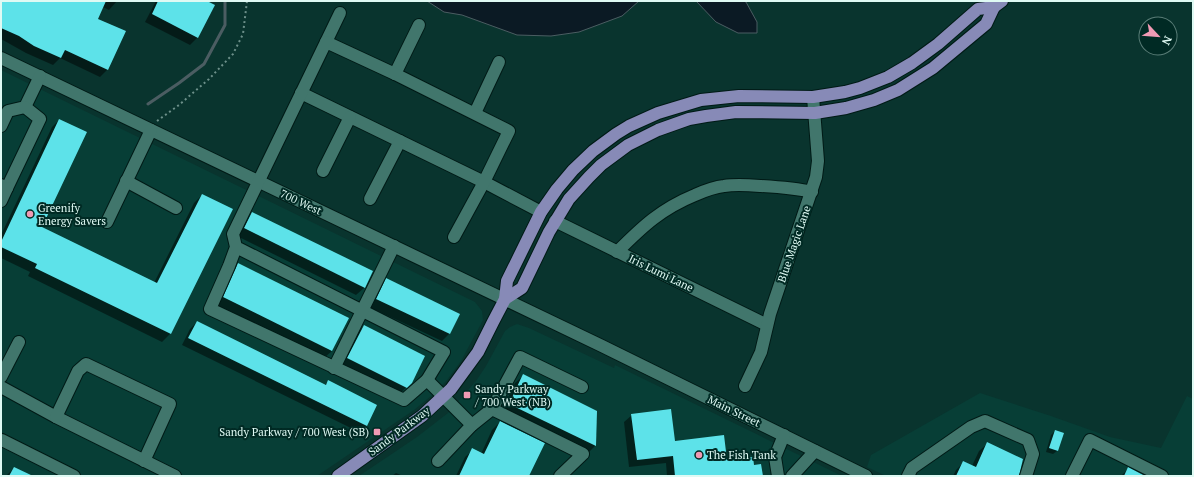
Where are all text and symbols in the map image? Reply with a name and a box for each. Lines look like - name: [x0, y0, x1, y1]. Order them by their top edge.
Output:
- north arrow: [1138, 16, 1178, 56]
- text: N: [1159, 34, 1175, 48]
- street label: 700 West: [278, 186, 324, 218]
- place label: Greenify Energy Savers: [38, 201, 106, 228]
- street label: Blue Magic Lane: [774, 203, 814, 284]
- marker: Greenify Energy Savers: [25, 209, 35, 219]
- street label: Iris Lumi Lane: [626, 251, 696, 295]
- place label: Sandy Parkway / 700 West (NB): [474, 382, 551, 409]
- marker: Sandy Parkway / 700 West (NB): [462, 390, 472, 400]
- street label: Main Street: [705, 392, 763, 430]
- street label: Sandy Parkway: [365, 403, 433, 459]
- place label: Sandy Parkway / 700 West (SB): [219, 425, 369, 439]
- marker: Sandy Parkway / 700 West (SB): [372, 427, 382, 437]
- place label: The Fish Tank: [707, 448, 776, 462]
- marker: The Fish Tank: [694, 450, 704, 460]

